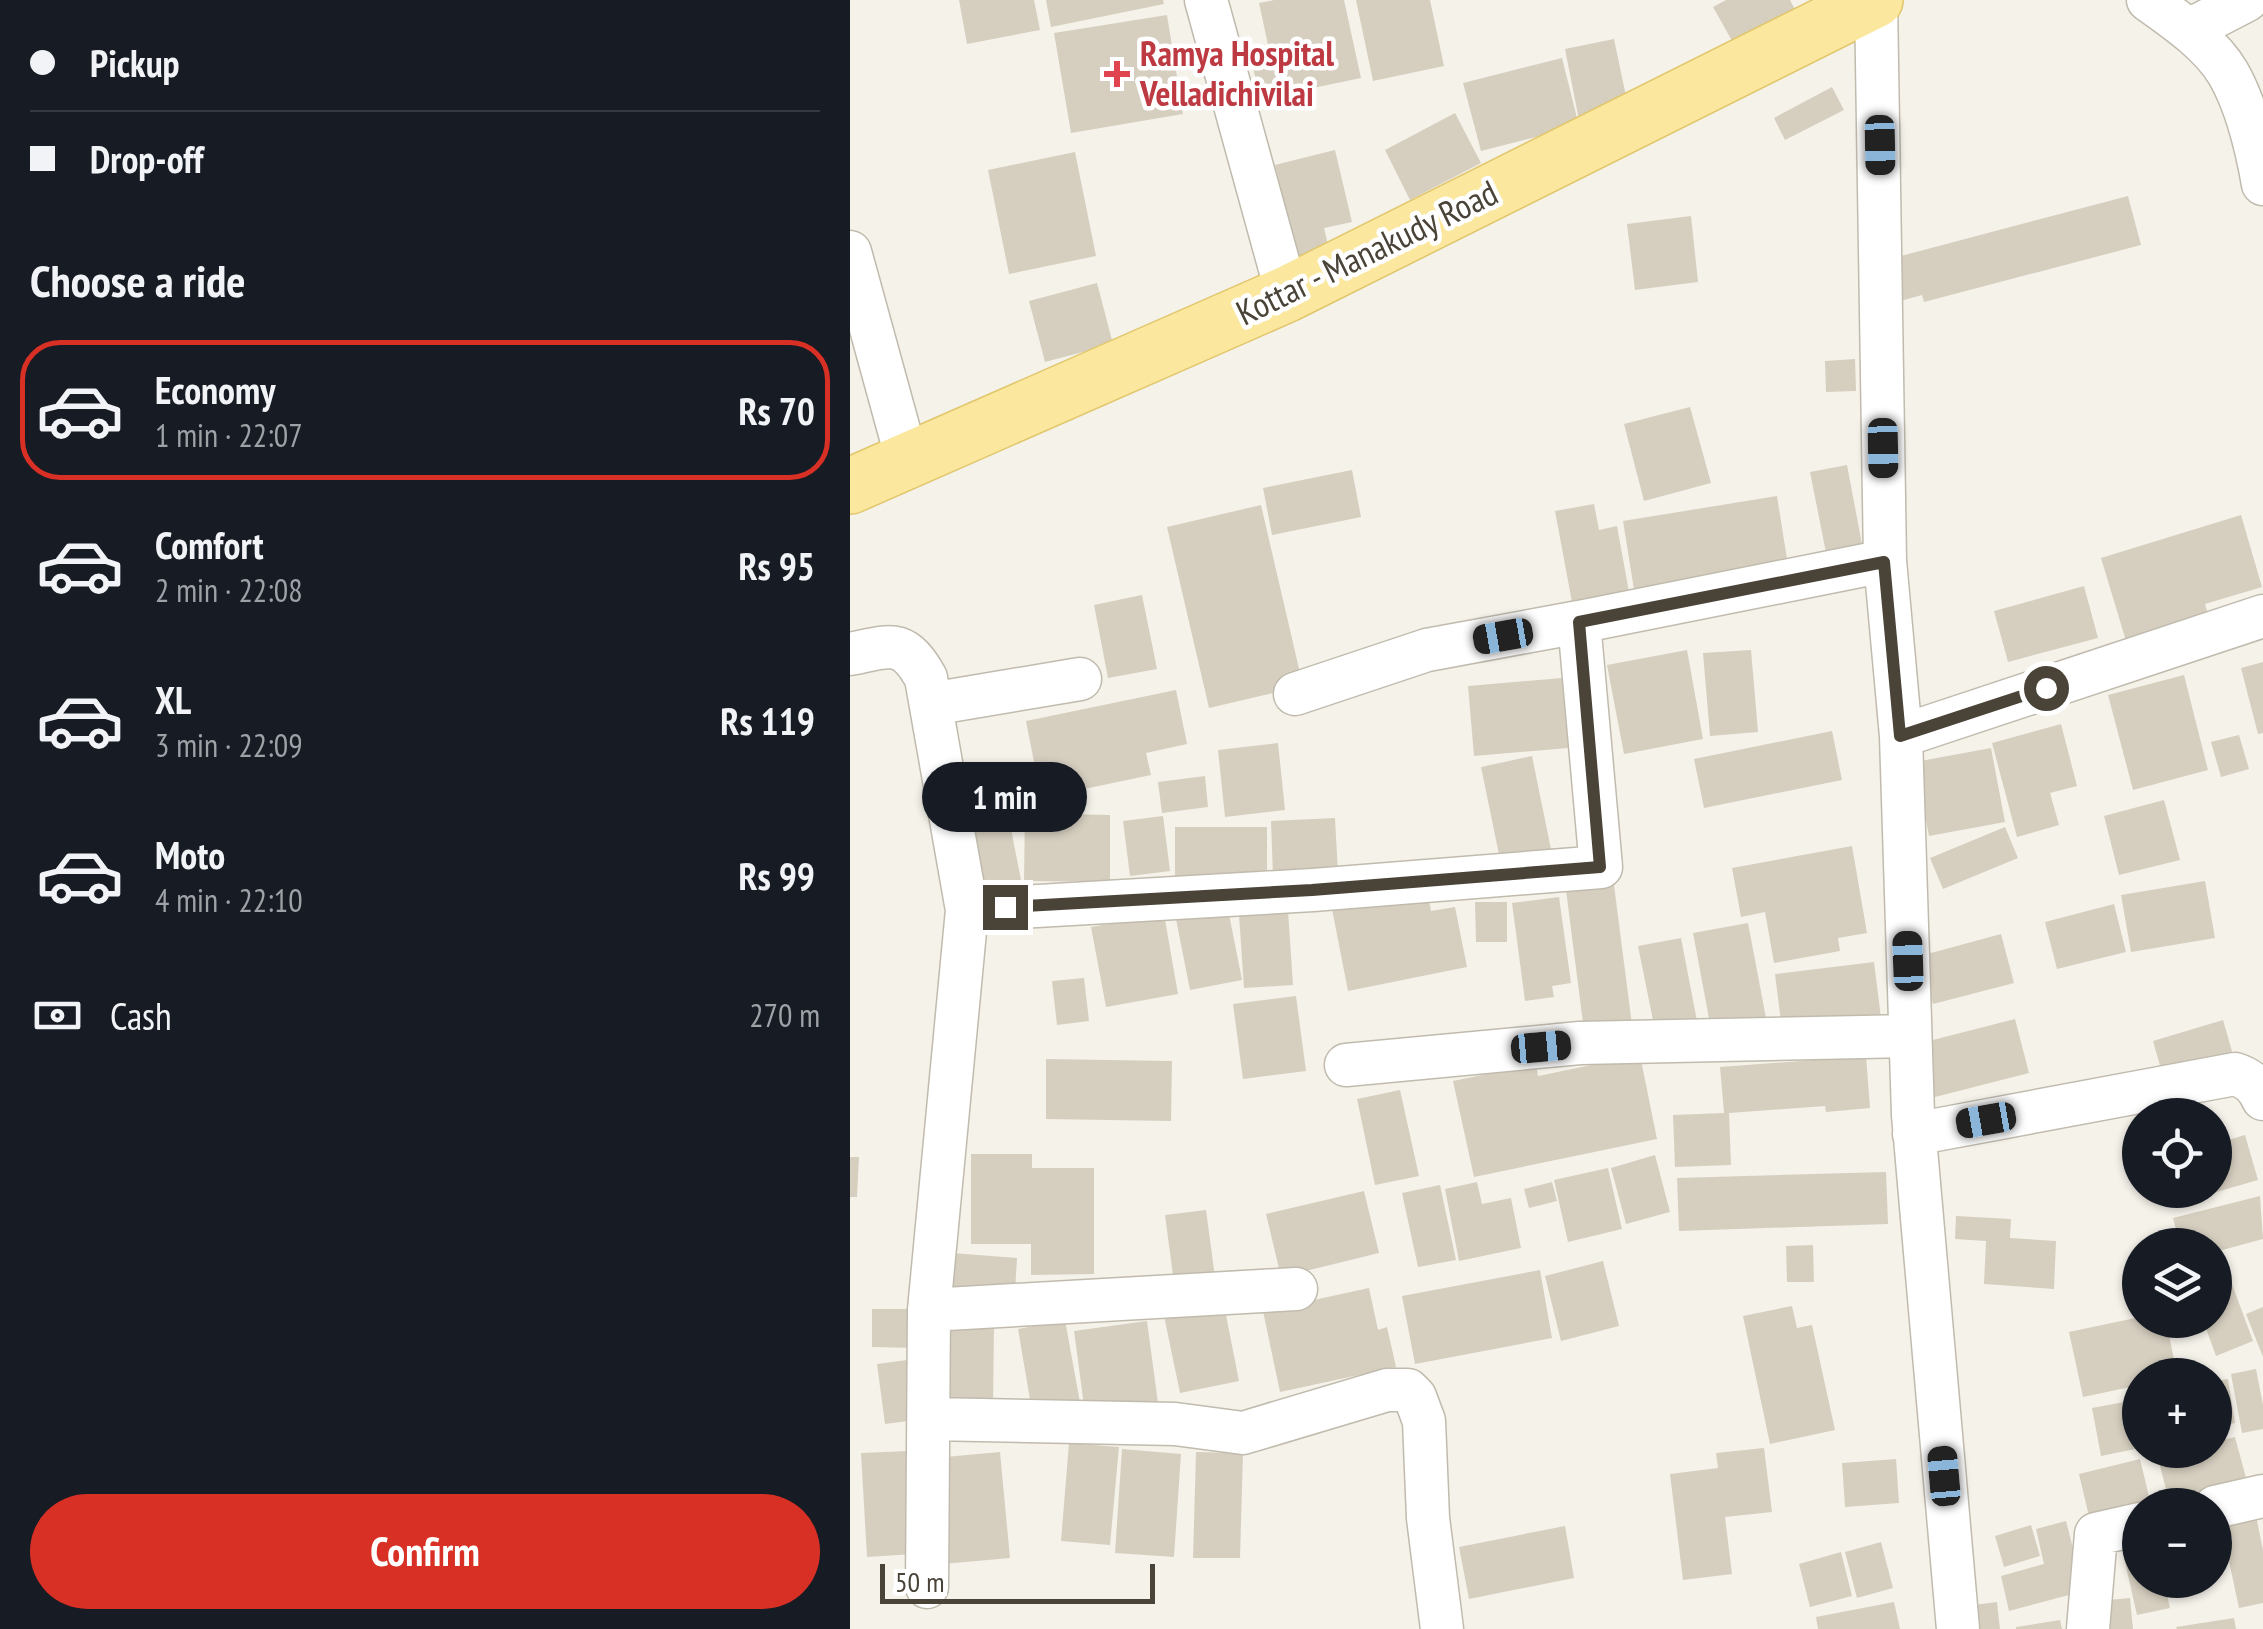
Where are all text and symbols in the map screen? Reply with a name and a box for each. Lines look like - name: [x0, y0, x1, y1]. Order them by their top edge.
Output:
- place label: Ramya Hospital Velladichivilai: [1139, 30, 1335, 116]
- text: Pickup: [90, 38, 180, 87]
- marker: Ramya Hospital Velladichivilai: [1104, 61, 1130, 87]
- car: [1864, 115, 1896, 175]
- text: Drop-off: [90, 134, 204, 183]
- street label: Kottar - Manakudy Road: [1228, 169, 1505, 335]
- text: Choose a ride: [30, 251, 245, 309]
- icon: car: [35, 365, 125, 455]
- text: Economy: [155, 365, 275, 414]
- text: Rs 70: [738, 386, 815, 435]
- text: 1 min · 22:07: [155, 414, 303, 456]
- car: [1867, 418, 1899, 478]
- icon: car: [35, 520, 125, 610]
- text: Comfort: [155, 520, 264, 569]
- text: Rs 95: [738, 541, 815, 590]
- text: 2 min · 22:08: [155, 569, 303, 611]
- car: [1471, 616, 1535, 656]
- route start: [2024, 666, 2069, 711]
- icon: car: [35, 675, 125, 765]
- text: XL: [155, 675, 191, 724]
- text: Rs 119: [720, 696, 815, 745]
- text: 3 min · 22:09: [155, 724, 303, 766]
- callout: 1 min: [922, 762, 1088, 832]
- text: 1 min: [972, 776, 1037, 818]
- icon: car: [35, 830, 125, 920]
- text: Moto: [155, 830, 225, 879]
- text: Rs 99: [738, 851, 815, 900]
- text: 4 min · 22:10: [155, 879, 303, 921]
- route end: [983, 885, 1028, 930]
- car: [1892, 930, 1924, 992]
- icon: cash: [30, 988, 85, 1043]
- text: Cash: [110, 991, 172, 1040]
- text: 270 m: [749, 994, 820, 1036]
- car: [1510, 1029, 1572, 1065]
- map controls: [2122, 1098, 2232, 1598]
- button: locate: [2122, 1098, 2232, 1208]
- car: [1954, 1100, 2018, 1140]
- button: layers: [2122, 1228, 2232, 1338]
- button: +: [2122, 1358, 2232, 1468]
- car: [1926, 1445, 1962, 1507]
- button: −: [2122, 1488, 2232, 1598]
- button: Confirm: [30, 1494, 820, 1609]
- scale bar: [880, 1559, 1155, 1604]
- text: 50 m: [895, 1563, 944, 1600]

